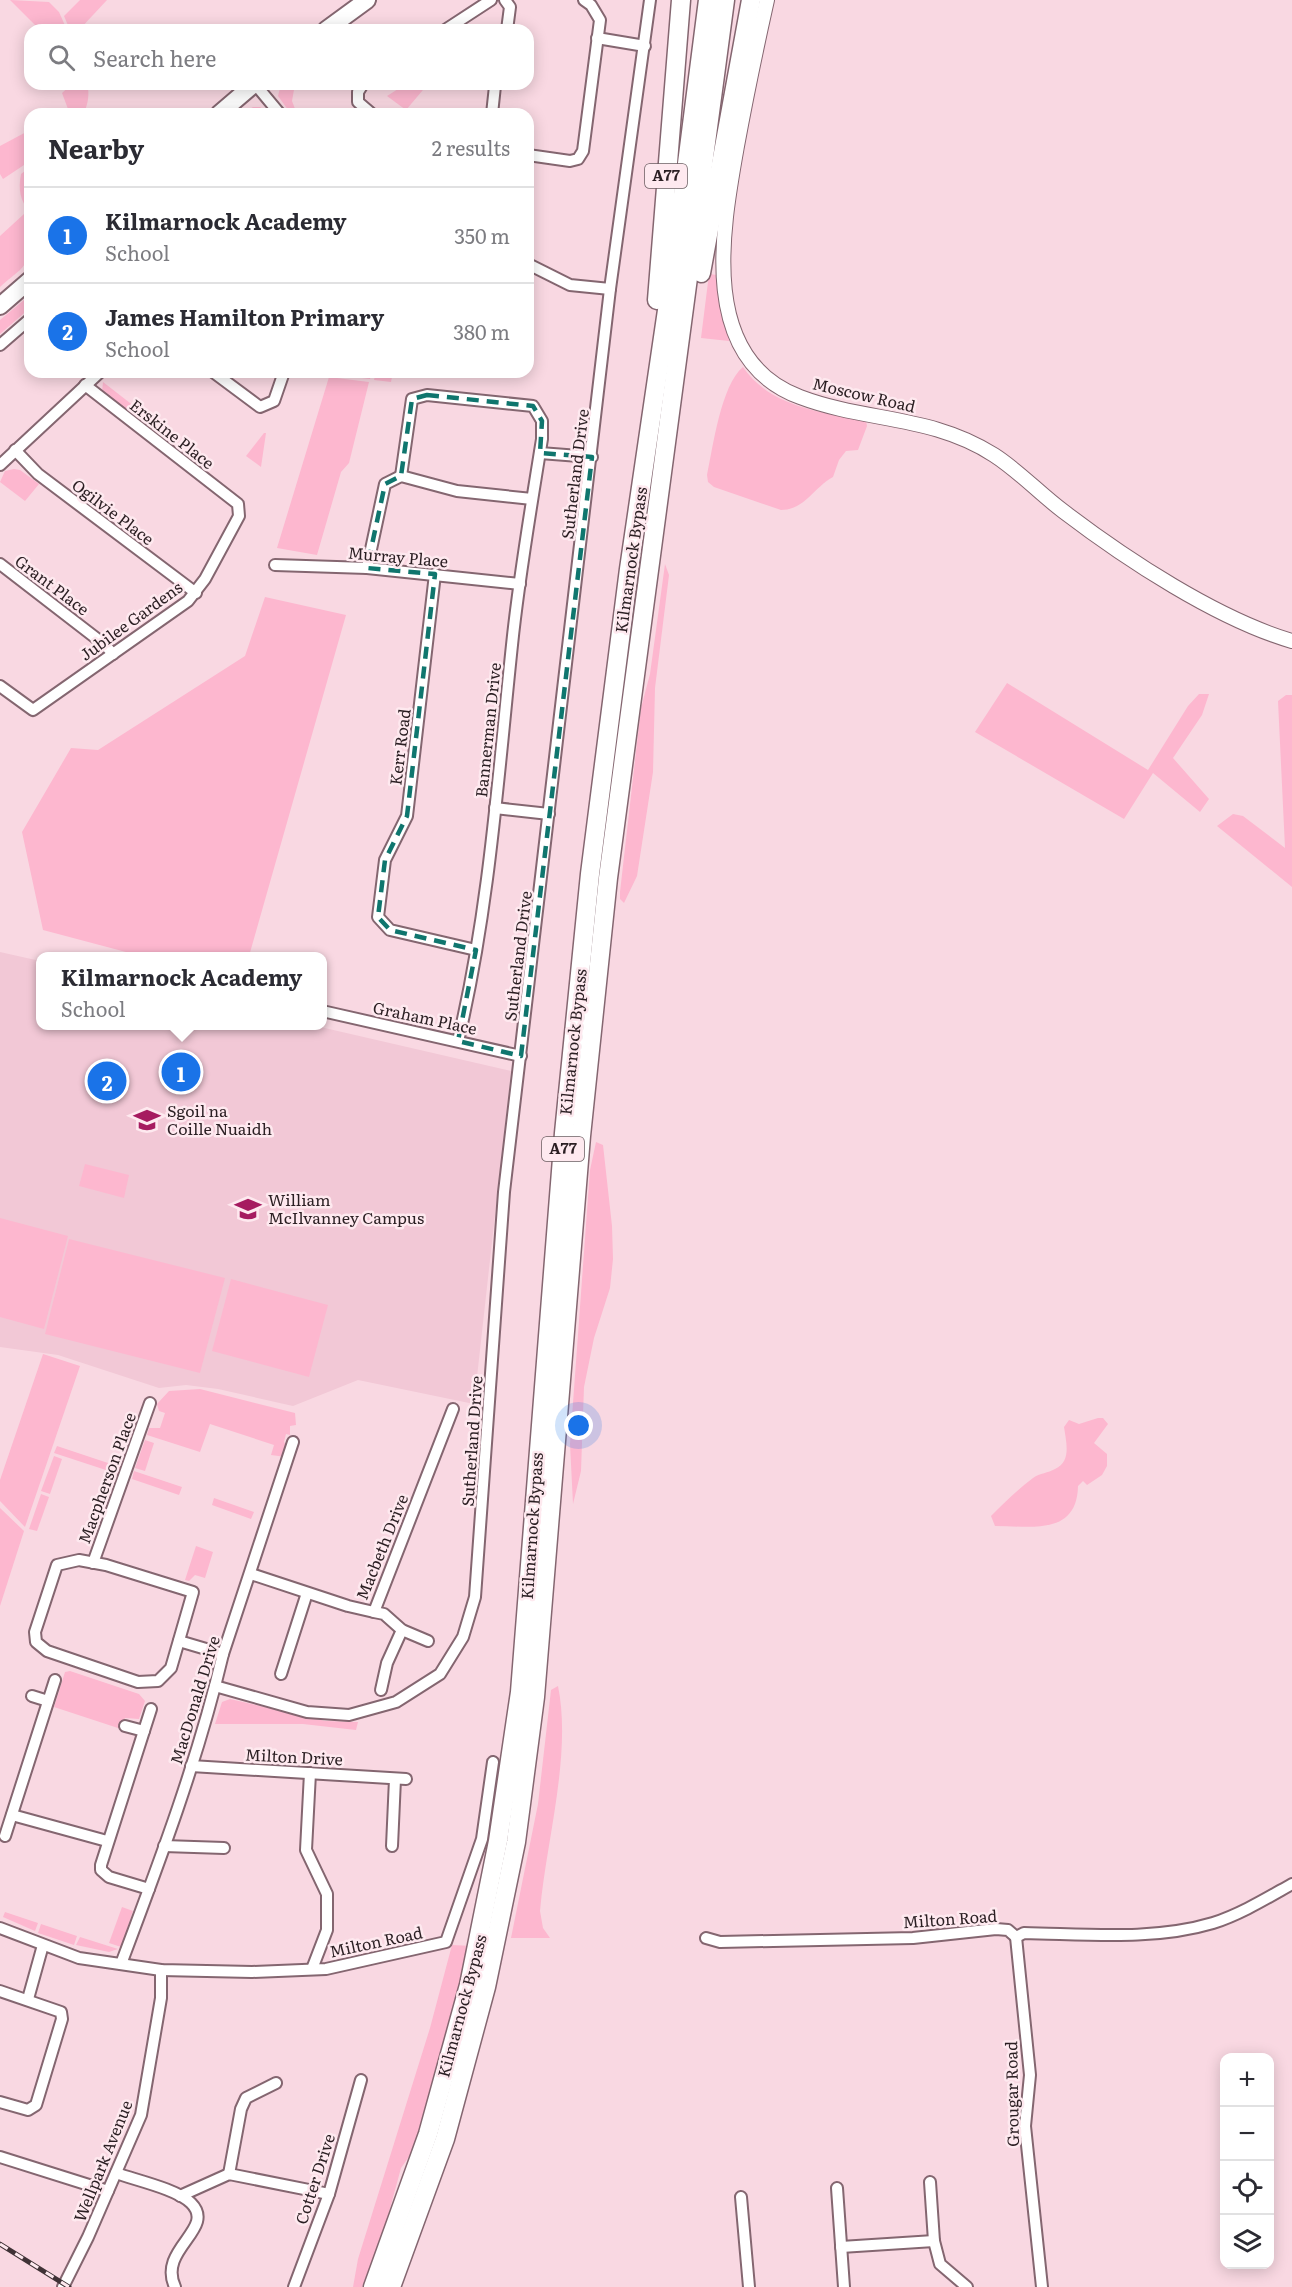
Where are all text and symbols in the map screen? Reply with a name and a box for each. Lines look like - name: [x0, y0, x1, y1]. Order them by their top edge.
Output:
- search box: [24, 24, 534, 90]
- icon: search: [45, 41, 78, 74]
- text: Search here: [93, 41, 216, 74]
- text: Nearby: [48, 128, 144, 167]
- text: 2 results: [432, 132, 510, 162]
- road number: A77: [645, 164, 687, 188]
- text: Kilmarnock Academy: [105, 204, 346, 237]
- text: 1: [63, 220, 72, 250]
- text: 350 m: [454, 220, 510, 250]
- text: School: [105, 237, 170, 267]
- text: James Hamilton Primary: [105, 300, 384, 333]
- text: 2: [62, 316, 73, 346]
- text: 380 m: [453, 316, 510, 346]
- text: School: [105, 333, 170, 363]
- street label: Moscow Road: [810, 371, 918, 418]
- street label: Erskine Place: [125, 392, 220, 474]
- street label: Sutherland Drive: [554, 408, 594, 540]
- street label: Ogilvie Place: [68, 472, 160, 550]
- street label: Kilmarnock Bypass: [608, 485, 652, 634]
- street label: Murray Place: [347, 540, 449, 572]
- street label: Grant Place: [10, 548, 95, 620]
- street label: Jubilee Gardens: [74, 575, 187, 666]
- street label: Bannerman Drive: [468, 661, 506, 799]
- street label: Kerr Road: [382, 707, 416, 787]
- street label: Sutherland Drive: [497, 890, 537, 1022]
- popup: [36, 952, 327, 1030]
- text: Kilmarnock Academy: [61, 960, 302, 993]
- street label: Kilmarnock Bypass: [552, 967, 592, 1116]
- text: School: [61, 993, 126, 1023]
- street label: Graham Place: [371, 994, 479, 1040]
- pin: 1: [162, 1050, 201, 1094]
- pin: 2: [88, 1058, 126, 1104]
- place label: Sgoil na Coille Nuaidh: [167, 1098, 273, 1140]
- school or university icon: Sgoil na Coille Nuaidh: [132, 1105, 162, 1135]
- road number: A77: [542, 1137, 584, 1161]
- place label: William McIlvanney Campus: [268, 1187, 424, 1229]
- school or university icon: William McIlvanney Campus: [233, 1194, 263, 1224]
- street label: Sutherland Drive: [454, 1375, 488, 1507]
- street label: Macpherson Place: [71, 1409, 141, 1547]
- your location: [564, 1411, 593, 1440]
- street label: Kilmarnock Bypass: [514, 1452, 548, 1600]
- street label: Macbeth Drive: [349, 1490, 413, 1603]
- street label: MacDonald Drive: [163, 1633, 225, 1767]
- street label: Milton Drive: [245, 1741, 344, 1771]
- street label: Milton Road: [902, 1903, 998, 1933]
- street label: Milton Road: [327, 1919, 425, 1963]
- street label: Kilmarnock Bypass: [430, 1932, 492, 2080]
- street label: Grougar Road: [998, 2041, 1024, 2147]
- map controls: [1220, 2053, 1274, 2269]
- button: +: [1220, 2053, 1274, 2107]
- street label: Wellpark Avenue: [67, 2096, 137, 2225]
- button: −: [1220, 2107, 1274, 2161]
- street label: Cotter Drive: [288, 2130, 340, 2227]
- button: locate: [1220, 2161, 1274, 2215]
- button: layers: [1220, 2215, 1274, 2269]

